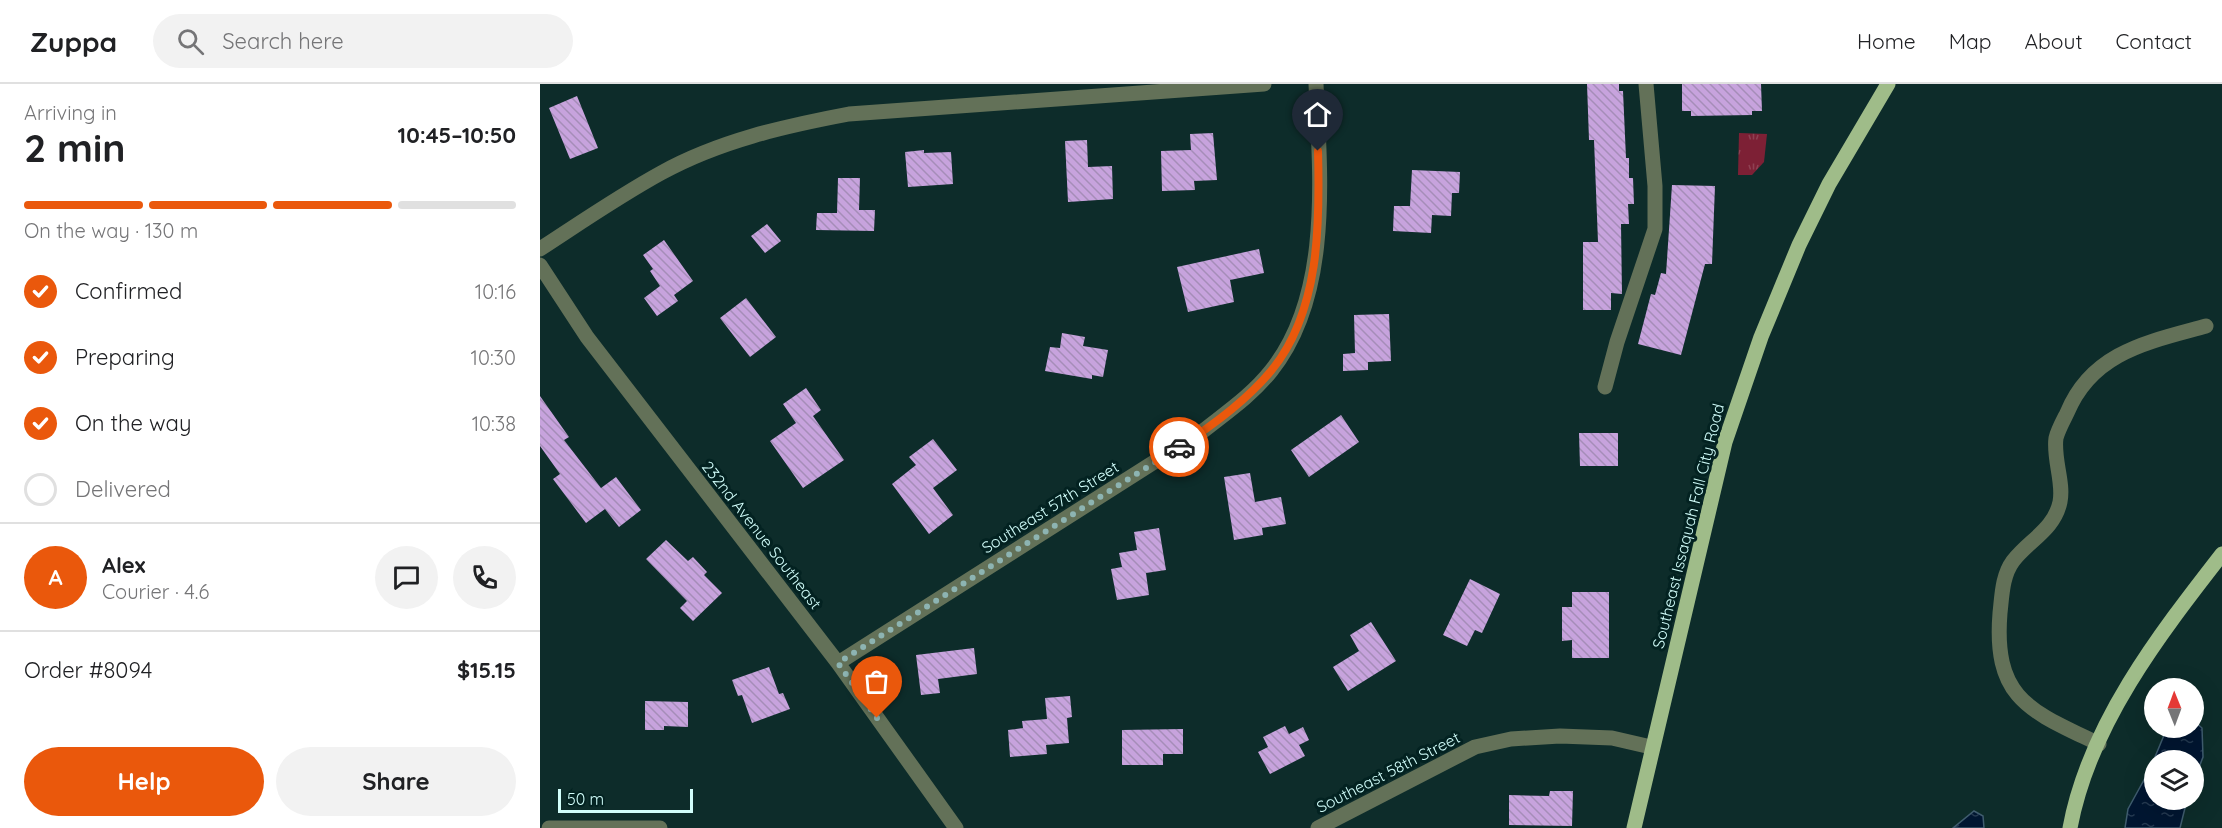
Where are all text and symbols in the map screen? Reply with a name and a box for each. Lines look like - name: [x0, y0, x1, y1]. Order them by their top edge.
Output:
- search box: [153, 14, 573, 68]
- text: Zuppa: [30, 24, 117, 59]
- icon: search: [174, 25, 207, 58]
- text: Search here: [222, 27, 344, 55]
- text: Home: [1857, 28, 1916, 54]
- text: Map: [1949, 28, 1992, 54]
- text: About: [2025, 28, 2083, 54]
- text: Contact: [2116, 28, 2192, 54]
- pin: [1292, 89, 1343, 151]
- icon: home: [1301, 98, 1334, 131]
- text: Arriving in: [24, 100, 117, 125]
- text: 10:45–10:50: [398, 121, 516, 149]
- text: 2 min: [24, 123, 126, 172]
- text: On the way · 130 m: [24, 218, 198, 243]
- icon: check: [24, 275, 57, 308]
- text: Confirmed: [75, 277, 182, 305]
- text: 10:16: [475, 279, 516, 304]
- icon: check: [24, 341, 57, 374]
- text: Preparing: [75, 343, 175, 371]
- text: 10:30: [471, 345, 516, 370]
- street label: Southeast Issaquah Fall City Road: [1648, 401, 1728, 651]
- icon: check: [24, 407, 57, 440]
- text: On the way: [75, 409, 191, 437]
- text: 10:38: [472, 411, 516, 436]
- courier: [1149, 417, 1209, 477]
- icon: car: [1163, 431, 1196, 464]
- street label: 232nd Avenue Southeast: [698, 457, 826, 613]
- street label: Southeast 57th Street: [978, 457, 1122, 557]
- text: Delivered: [75, 475, 171, 503]
- button: chat: [375, 546, 438, 609]
- button: phone: [453, 546, 516, 609]
- text: Alex: [102, 551, 145, 579]
- text: A: [48, 563, 63, 591]
- text: Courier · 4.6: [102, 579, 209, 604]
- text: Order #8094: [24, 656, 152, 684]
- text: $15.15: [457, 656, 516, 684]
- pin: [851, 656, 902, 718]
- icon: bag: [860, 665, 893, 698]
- north arrow: [2144, 678, 2204, 738]
- map controls: [2144, 678, 2204, 810]
- street label: Southeast 58th Street: [1313, 727, 1463, 817]
- button: Help: [24, 747, 264, 816]
- button: Share: [276, 747, 516, 816]
- button: layers: [2144, 750, 2204, 810]
- scale bar: [558, 786, 693, 814]
- text: 50 m: [567, 789, 604, 809]

